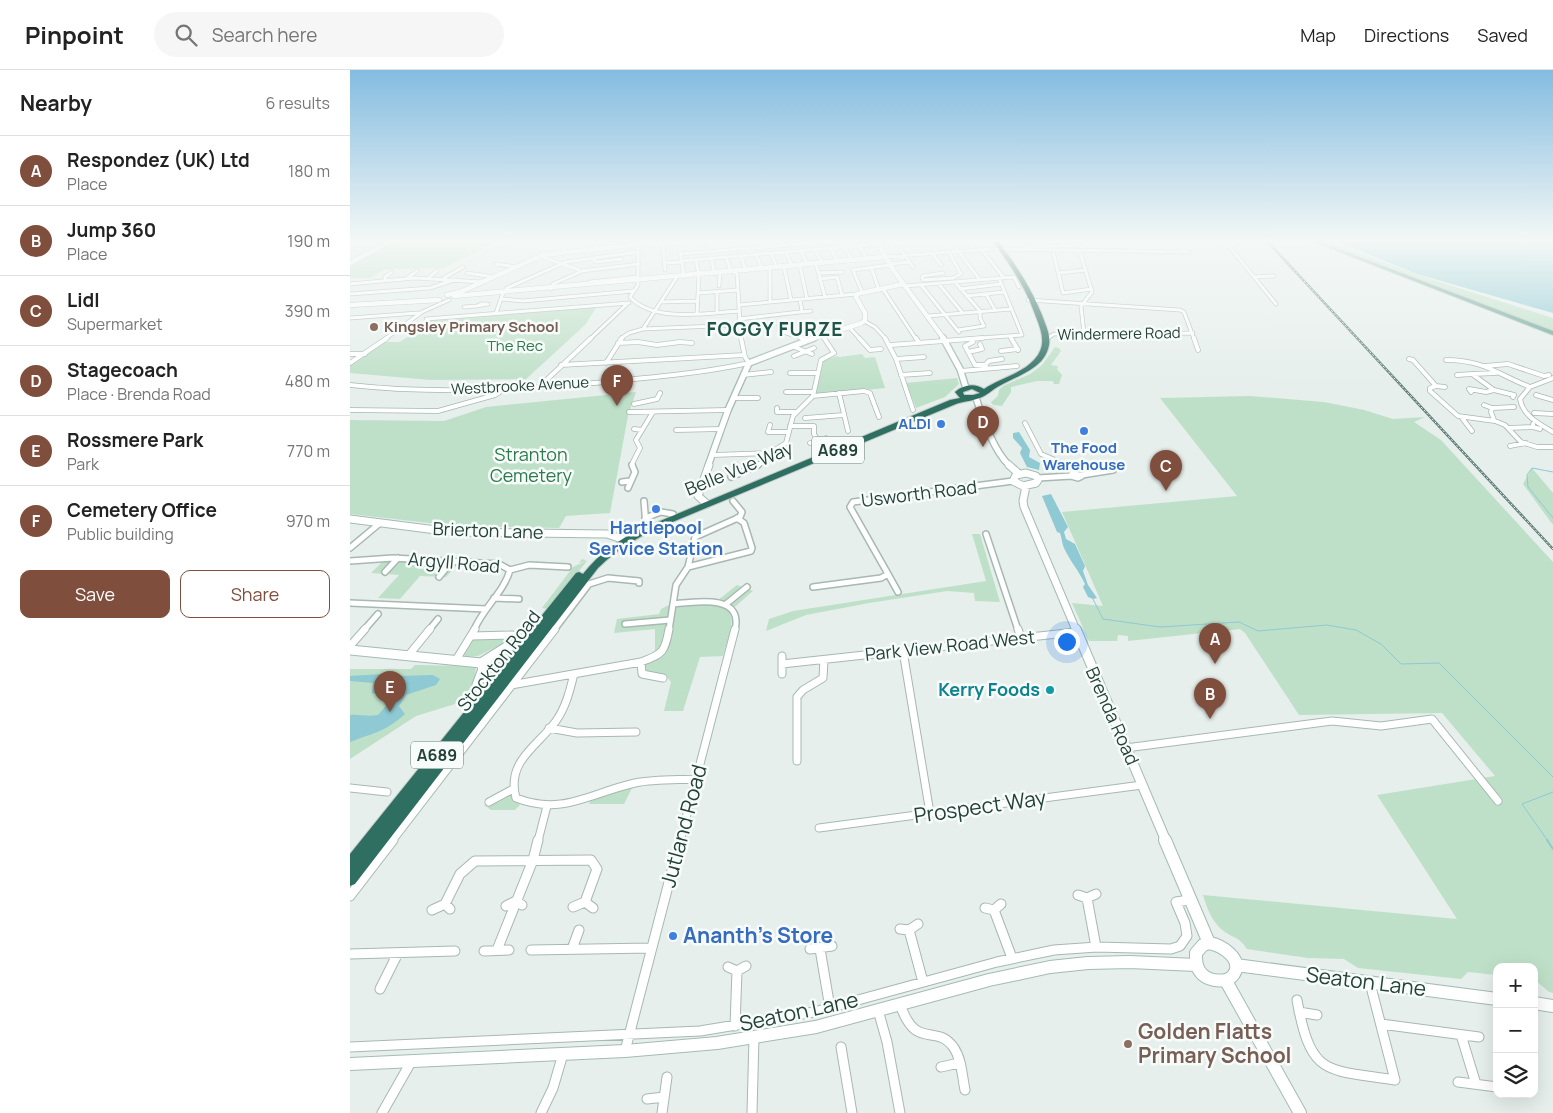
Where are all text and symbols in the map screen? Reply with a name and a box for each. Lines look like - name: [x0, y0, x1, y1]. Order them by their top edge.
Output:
- search box: [154, 12, 504, 57]
- text: Pinpoint: [25, 18, 124, 51]
- icon: search: [172, 21, 200, 49]
- text: Search here: [212, 22, 317, 48]
- text: Map: [1300, 23, 1336, 47]
- text: Directions: [1364, 23, 1449, 47]
- text: Saved: [1477, 23, 1528, 47]
- text: Nearby: [20, 89, 92, 117]
- text: 6 results: [265, 92, 330, 114]
- text: Respondez (UK) Ltd: [67, 147, 250, 173]
- text: A: [31, 160, 41, 182]
- text: 180 m: [288, 160, 330, 182]
- text: Place: [67, 173, 107, 195]
- text: Jump 360: [67, 217, 156, 243]
- text: B: [31, 230, 41, 252]
- text: 190 m: [287, 230, 330, 252]
- text: Place: [67, 243, 107, 265]
- text: Lidl: [67, 287, 100, 313]
- text: C: [30, 300, 42, 322]
- text: 390 m: [285, 300, 330, 322]
- text: Supermarket: [67, 313, 163, 335]
- place label: Kingsley Primary School: [384, 316, 559, 337]
- district label: FOGGY FURZE: [707, 316, 843, 342]
- marker: Kingsley Primary School: [368, 321, 380, 333]
- street label: Windermere Road: [1057, 322, 1181, 345]
- park label: The Rec: [487, 335, 543, 356]
- text: Stagecoach: [67, 357, 178, 383]
- pin: F: [601, 365, 633, 406]
- text: D: [30, 370, 42, 392]
- text: 480 m: [285, 370, 330, 392]
- street label: Westbrooke Avenue: [450, 371, 590, 400]
- text: Place · Brenda Road: [67, 383, 211, 405]
- pin: D: [967, 406, 999, 447]
- place label: ALDI: [898, 413, 931, 434]
- marker: ALDI: [935, 418, 947, 430]
- marker: The Food Warehouse: [1078, 425, 1090, 437]
- text: Rossmere Park: [67, 427, 203, 453]
- street label: Belle Vue Way: [681, 435, 797, 501]
- road number: A689: [812, 436, 864, 464]
- place label: The Food Warehouse: [1043, 437, 1125, 475]
- text: E: [31, 440, 41, 462]
- text: 770 m: [287, 440, 330, 462]
- park label: Stranton Cemetery: [490, 442, 573, 487]
- pin: C: [1150, 450, 1182, 491]
- text: Park: [67, 453, 99, 475]
- street label: Usworth Road: [860, 474, 978, 512]
- text: Cemetery Office: [67, 497, 217, 523]
- marker: Hartlepool Service Station: [650, 503, 662, 515]
- text: F: [32, 510, 40, 532]
- text: 970 m: [286, 510, 330, 532]
- place label: Hartlepool Service Station: [589, 515, 723, 560]
- street label: Brierton Lane: [432, 516, 544, 544]
- text: Public building: [67, 523, 174, 545]
- street label: Argyll Road: [407, 546, 501, 578]
- button: Save: [20, 570, 170, 618]
- button: Share: [180, 570, 330, 618]
- street label: Stockton Road: [451, 605, 545, 716]
- pin: A: [1199, 623, 1231, 664]
- street label: Park View Road West: [864, 624, 1036, 666]
- your location: [1054, 629, 1080, 655]
- street label: Brenda Road: [1081, 663, 1145, 769]
- pin: E: [374, 671, 406, 712]
- place label: Kerry Foods: [938, 677, 1040, 701]
- pin: B: [1194, 678, 1226, 719]
- marker: Kerry Foods: [1044, 684, 1056, 696]
- road number: A689: [411, 742, 463, 768]
- street label: Jutland Road: [653, 761, 713, 890]
- street label: Prospect Way: [912, 783, 1048, 829]
- place label: Ananth's Store: [683, 921, 833, 949]
- marker: Ananth's Store: [667, 930, 679, 942]
- street label: Seaton Lane: [1304, 960, 1428, 1002]
- map controls: [1493, 963, 1538, 1098]
- button: +: [1493, 963, 1538, 1008]
- street label: Seaton Lane: [737, 985, 861, 1037]
- button: −: [1493, 1008, 1538, 1053]
- place label: Golden Flatts Primary School: [1138, 1017, 1292, 1069]
- marker: Golden Flatts Primary School: [1122, 1038, 1134, 1050]
- button: layers: [1493, 1053, 1538, 1098]

